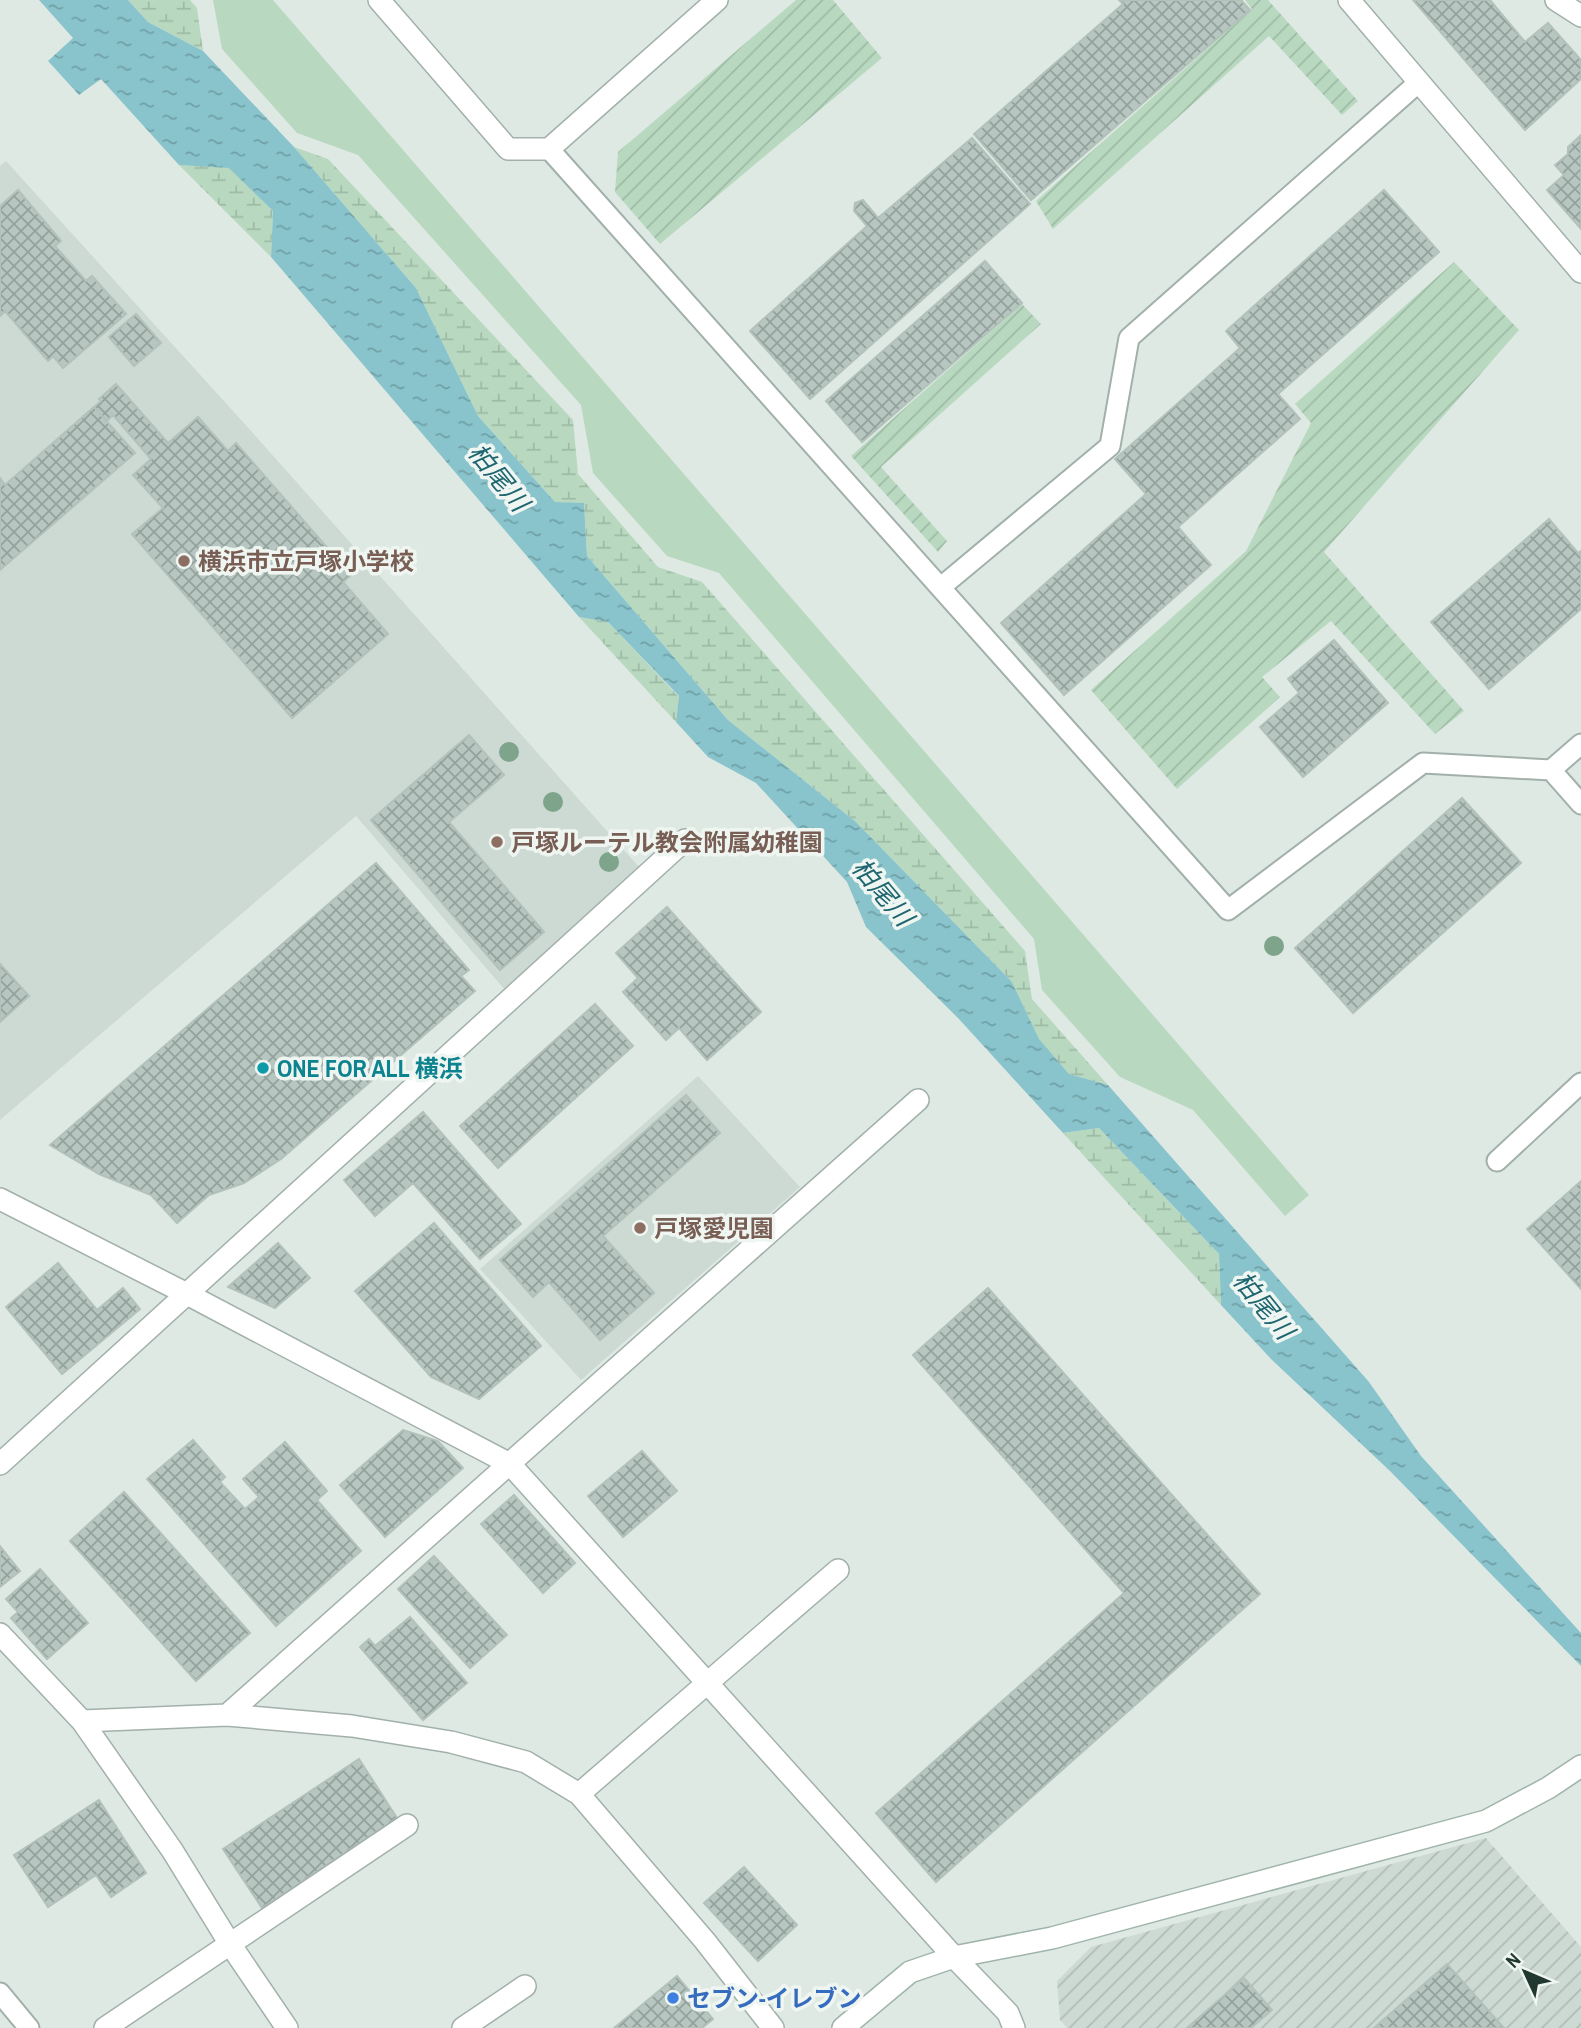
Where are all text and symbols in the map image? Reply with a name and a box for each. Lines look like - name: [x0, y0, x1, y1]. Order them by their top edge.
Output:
- water label: 柏尾川: [461, 436, 539, 521]
- place label: 横浜市立戸塚小学校: [198, 545, 414, 577]
- marker: 横浜市立戸塚小学校: [176, 553, 192, 569]
- place label: 戸塚ルーテル教会附属幼稚園: [511, 826, 823, 858]
- marker: 戸塚ルーテル教会附属幼稚園: [489, 834, 505, 850]
- water label: 柏尾川: [845, 851, 923, 935]
- place label: ONE FOR ALL 横浜: [277, 1052, 463, 1084]
- marker: ONE FOR ALL 横浜: [255, 1060, 271, 1076]
- place label: 戸塚愛児園: [654, 1212, 774, 1244]
- marker: 戸塚愛児園: [632, 1220, 648, 1236]
- water label: 柏尾川: [1226, 1264, 1304, 1349]
- north arrow: [1490, 1937, 1560, 2007]
- text: N: [1500, 1947, 1526, 1973]
- place label: セブン-イレブン: [687, 1982, 862, 2014]
- marker: セブン-イレブン: [665, 1990, 681, 2006]

